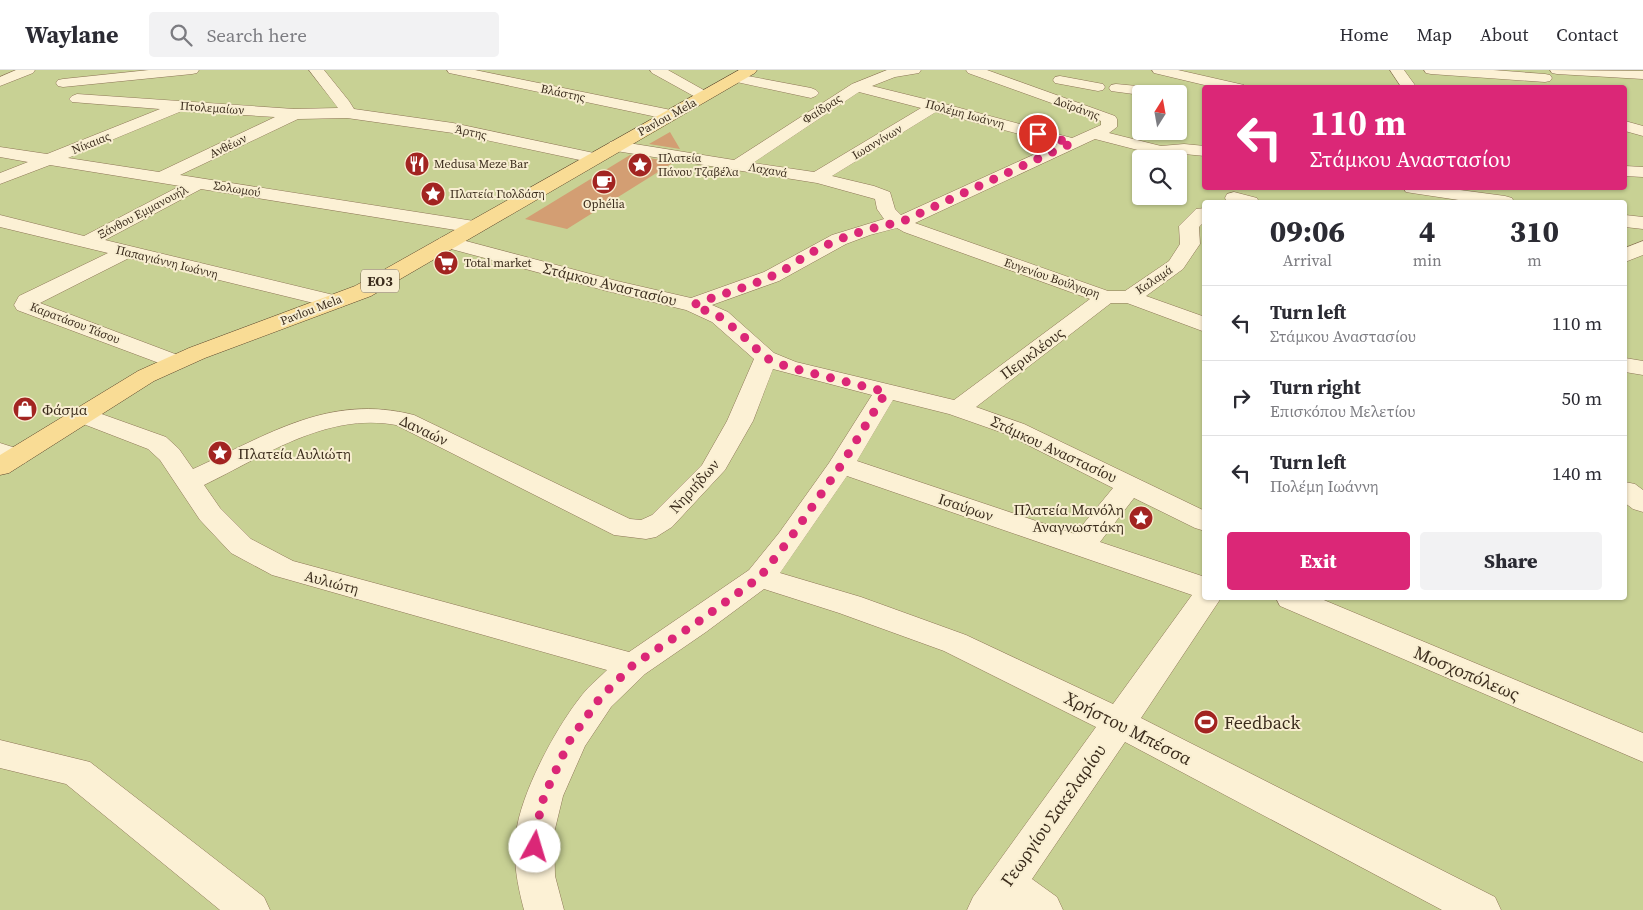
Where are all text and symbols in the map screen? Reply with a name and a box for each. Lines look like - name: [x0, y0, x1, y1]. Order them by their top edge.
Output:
- search box: [149, 12, 499, 57]
- text: Waylane: [25, 18, 119, 51]
- icon: search: [167, 21, 195, 49]
- text: Search here: [207, 22, 307, 48]
- text: Home: [1340, 22, 1389, 47]
- text: Map: [1417, 22, 1452, 47]
- text: About: [1480, 22, 1528, 47]
- text: Contact: [1556, 22, 1618, 47]
- street label: Βλάστης: [539, 80, 587, 106]
- north arrow: [1132, 85, 1188, 140]
- map controls: [1132, 85, 1187, 205]
- street label: Φαίδρας: [799, 90, 845, 128]
- street label: Δοϊράνης: [1052, 92, 1103, 124]
- street label: Pavlou Mela: [635, 94, 700, 140]
- street label: Πολέμη Ιωάννη: [924, 96, 1006, 132]
- street label: Πτολεμαίων: [179, 98, 245, 118]
- text: 110 m: [1310, 99, 1406, 147]
- icon: left: [1227, 105, 1292, 170]
- pin: [1017, 113, 1059, 155]
- icon: arrive: [1024, 120, 1052, 148]
- street label: Άρτης: [454, 121, 489, 143]
- street label: Ιωαννίνων: [849, 121, 905, 163]
- street label: Νίκαιας: [69, 128, 113, 158]
- street label: Ανθέων: [207, 130, 249, 162]
- text: Στάμκου Αναστασίου: [1310, 144, 1511, 174]
- place label: Πλατεία Πάνου Τζαβέλα: [658, 150, 739, 180]
- button: search: [1132, 150, 1187, 205]
- restaurant icon: Medusa Meze Bar: [404, 151, 430, 177]
- place icon: Πλατεία Πάνου Τζαβέλα: [627, 152, 653, 178]
- place label: Medusa Meze Bar: [434, 156, 528, 172]
- street label: Λαχανά: [747, 159, 789, 181]
- cafe icon: Ophélia: [591, 169, 617, 195]
- street label: Σολωμού: [212, 177, 262, 201]
- street label: Ξάνθου Εμμανουήλ: [95, 181, 191, 242]
- place icon: Πλατεία Γιολδάση: [420, 181, 446, 207]
- place label: Πλατεία Γιολδάση: [450, 186, 545, 202]
- place label: Ophélia: [583, 196, 626, 212]
- text: 09:06: [1270, 211, 1345, 252]
- text: 4: [1419, 211, 1436, 252]
- text: 310: [1510, 211, 1559, 252]
- street label: Παπαγιάννη Ιωάννη: [114, 242, 220, 282]
- text: Arrival: [1283, 249, 1332, 271]
- text: min: [1413, 249, 1442, 271]
- text: m: [1527, 249, 1542, 271]
- supermarket icon: Total market: [433, 250, 459, 276]
- street label: Ευγενίου Βούλγαρη: [1002, 254, 1102, 302]
- place label: Total market: [464, 255, 532, 271]
- street label: Στάμκου Αναστασίου: [541, 257, 679, 311]
- street label: Καλαμά: [1133, 262, 1176, 298]
- road number: ΕΟ3: [361, 270, 399, 292]
- street label: Pavlou Mela: [278, 291, 345, 329]
- street label: Καρατάσου Τάσου: [28, 299, 122, 347]
- text: Turn left: [1270, 299, 1346, 325]
- icon: left: [1227, 309, 1255, 337]
- text: 110 m: [1552, 310, 1602, 336]
- street label: Περικλέους: [996, 322, 1069, 384]
- text: Στάμκου Αναστασίου: [1270, 325, 1416, 347]
- text: Turn right: [1270, 374, 1361, 400]
- icon: right: [1227, 384, 1255, 412]
- text: 50 m: [1561, 385, 1602, 411]
- shop icon: Φάσμα: [12, 396, 38, 422]
- place label: Φάσμα: [42, 399, 88, 420]
- text: Επισκόπου Μελετίου: [1270, 400, 1415, 422]
- street label: Δαναών: [396, 410, 452, 450]
- street label: Στάμκου Αναστασίου: [988, 411, 1121, 487]
- place icon: Πλατεία Αυλιώτη: [207, 440, 233, 466]
- place label: Πλατεία Αυλιώτη: [238, 443, 351, 464]
- text: Turn left: [1270, 449, 1346, 475]
- street label: Νηριήδων: [664, 454, 724, 518]
- icon: left: [1227, 459, 1255, 487]
- text: 140 m: [1552, 460, 1602, 486]
- text: Πολέμη Ιωάννη: [1270, 475, 1379, 497]
- street label: Ισαύρων: [936, 488, 996, 526]
- place label: Πλατεία Μανόλη Αναγνωστάκη: [1014, 499, 1124, 537]
- place icon: Πλατεία Μανόλη Αναγνωστάκη: [1128, 505, 1154, 531]
- button: Exit: [1227, 532, 1410, 590]
- button: Share: [1420, 532, 1602, 590]
- street label: Αυλιώτη: [303, 565, 361, 599]
- street label: Μοσχοπόλεως: [1410, 639, 1524, 707]
- street label: Χρήστου Μπέσσα: [1060, 685, 1196, 771]
- sports icon: Feedback: [1193, 709, 1219, 735]
- place label: Feedback: [1224, 710, 1300, 735]
- street label: Γεωργίου Σακελαρίου: [994, 739, 1112, 891]
- position arrow: [508, 820, 560, 872]

